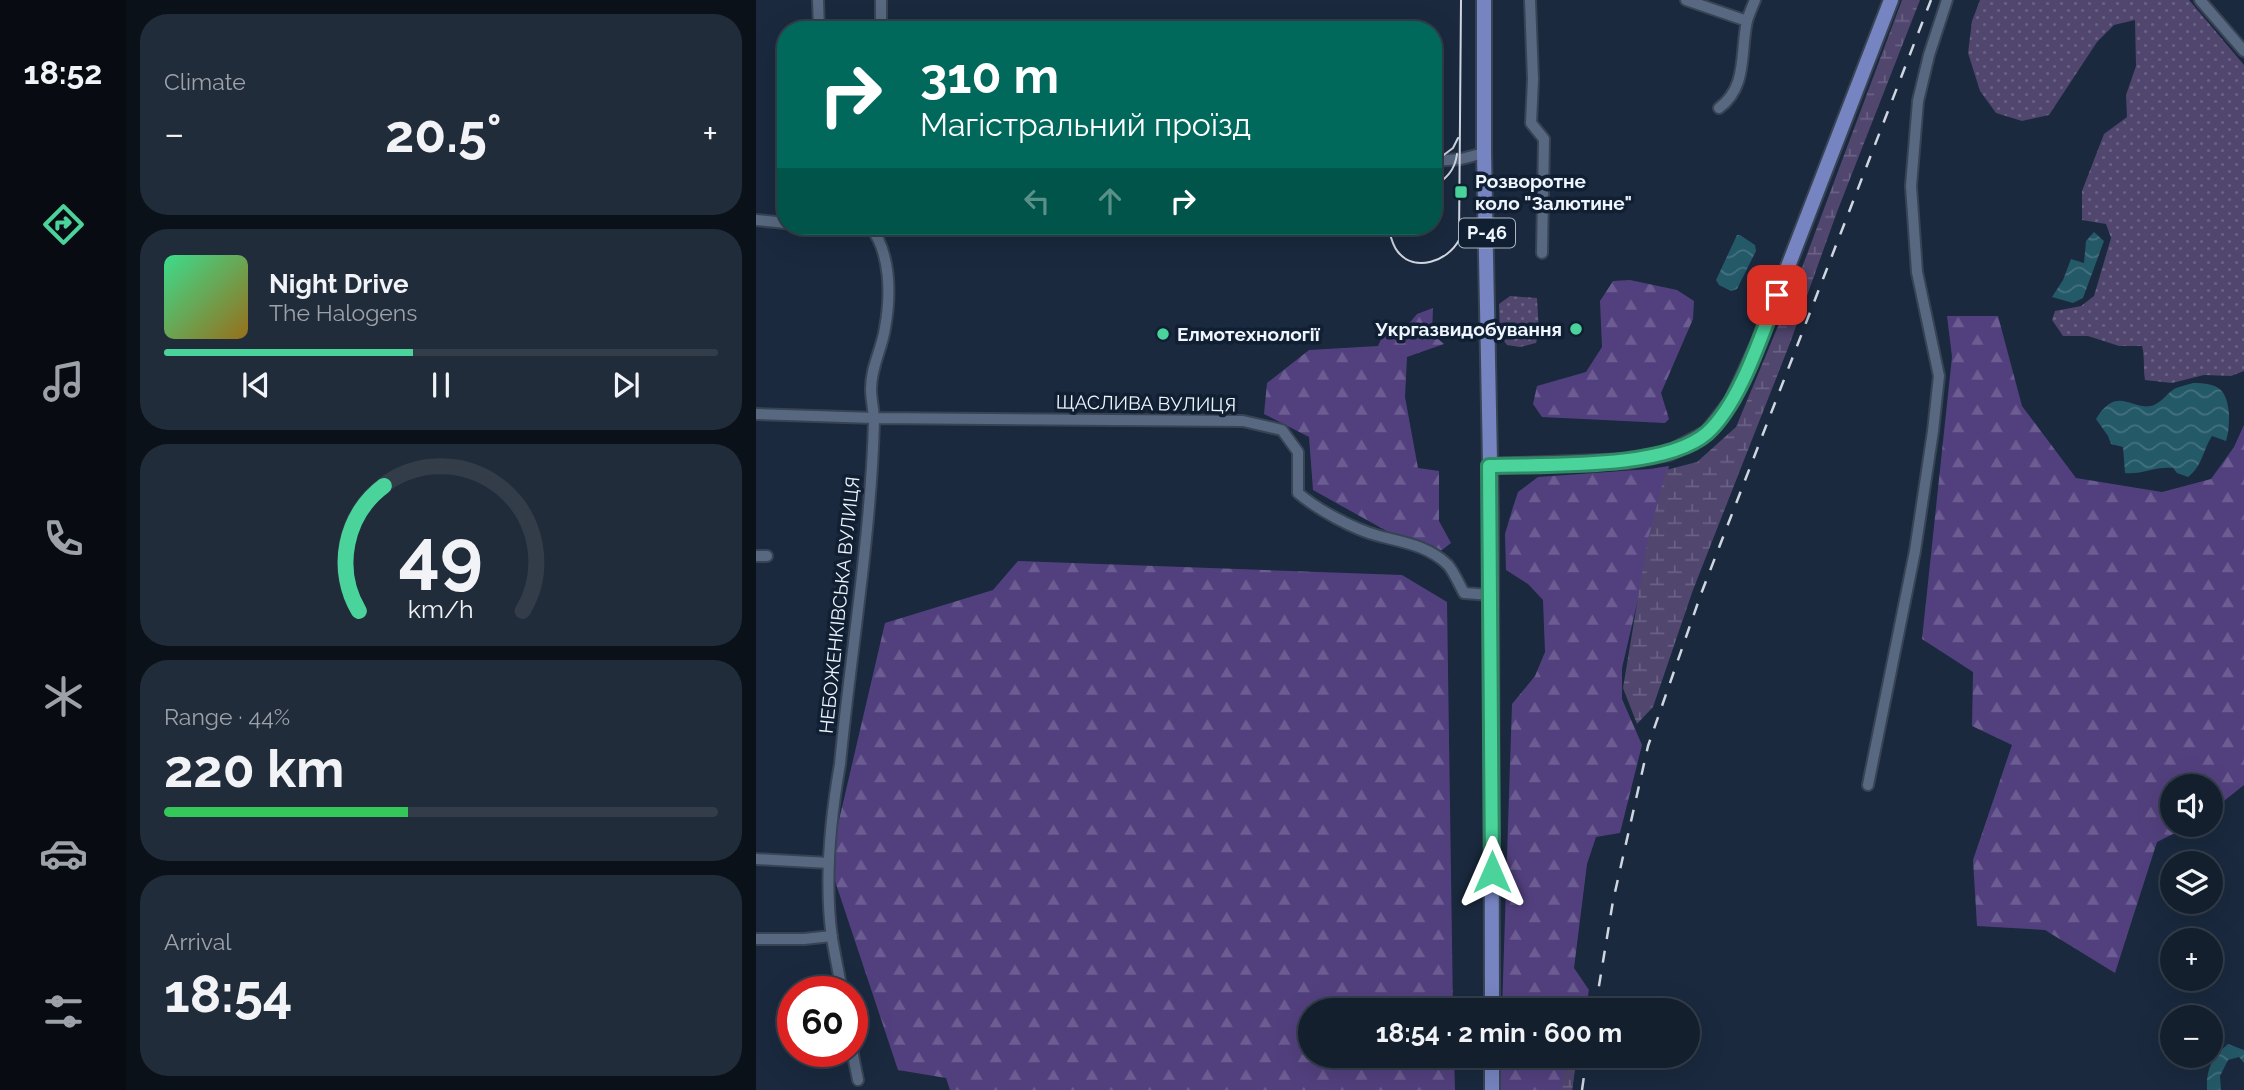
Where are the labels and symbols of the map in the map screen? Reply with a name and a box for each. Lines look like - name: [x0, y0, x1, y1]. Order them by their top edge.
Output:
- place label: Розворотне коло "Залютине": [1475, 170, 1632, 214]
- marker: Розворотне коло "Залютине": [1453, 184, 1469, 200]
- road number: Р-46: [1459, 218, 1515, 247]
- pin: [1747, 265, 1807, 325]
- place label: Укргазвидобування: [1375, 318, 1562, 340]
- marker: Укргазвидобування: [1568, 321, 1584, 337]
- place label: Елмотехнології: [1177, 323, 1321, 345]
- marker: Елмотехнології: [1155, 326, 1171, 342]
- street label: ЩАСЛИВА ВУЛИЦЯ: [1056, 390, 1236, 416]
- street label: НЕБОЖЕНКІВСЬКА ВУЛИЦЯ: [815, 475, 863, 735]
- position arrow: [1455, 835, 1529, 909]
- speed limit sign: 60: [777, 976, 868, 1067]

